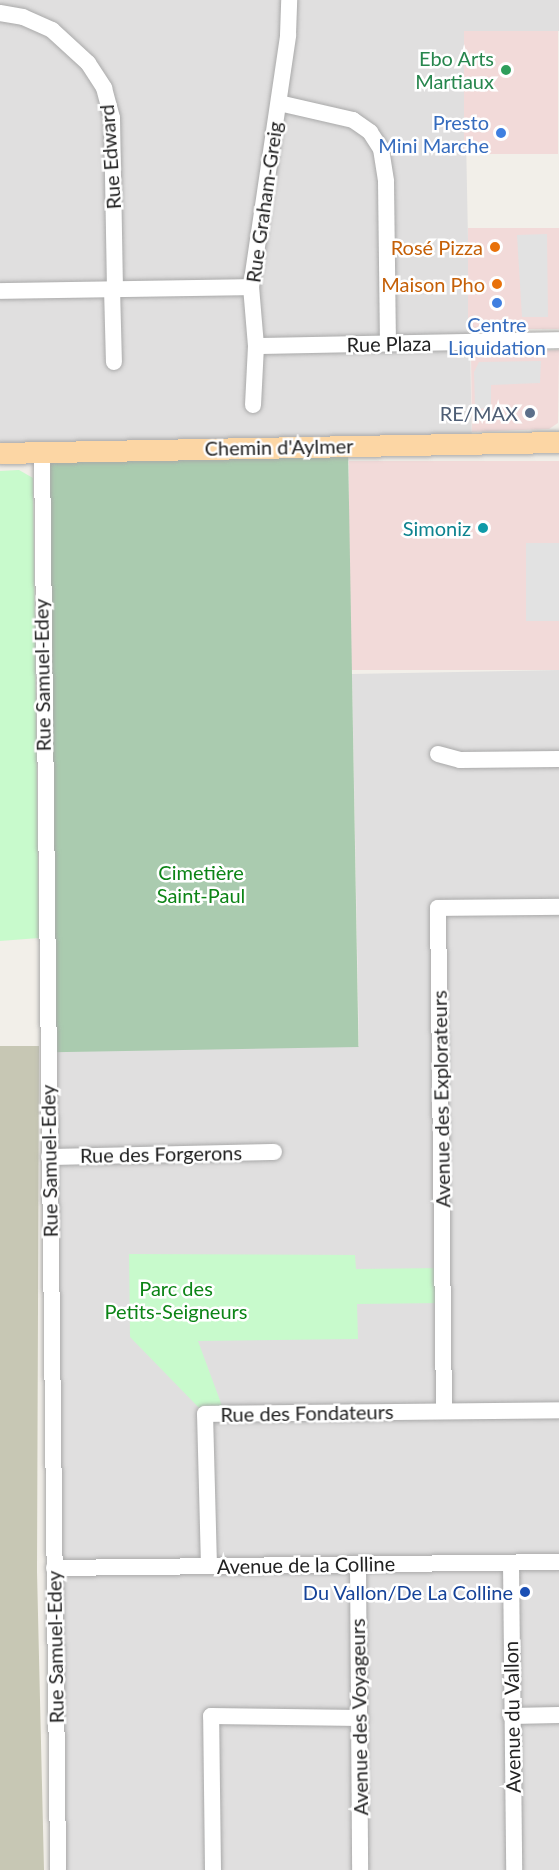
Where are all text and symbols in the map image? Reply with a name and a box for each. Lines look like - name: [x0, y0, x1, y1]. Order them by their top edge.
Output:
- place label: Ebo Arts Martiaux: [415, 46, 494, 93]
- marker: Ebo Arts Martiaux: [499, 63, 513, 77]
- street label: Rue Edward: [94, 104, 126, 210]
- place label: Presto Mini Marche: [378, 110, 489, 157]
- street label: Rue Graham-Greig: [241, 120, 287, 284]
- marker: Presto Mini Marche: [494, 126, 508, 140]
- place label: Rosé Pizza: [391, 235, 483, 259]
- marker: Rosé Pizza: [488, 240, 502, 254]
- place label: Maison Pho: [381, 272, 485, 296]
- marker: Maison Pho: [490, 277, 504, 291]
- marker: Centre Liquidation: [490, 296, 504, 310]
- place label: Centre Liquidation: [448, 312, 546, 359]
- street label: Rue Plaza: [347, 331, 431, 357]
- place label: RE/MAX: [440, 401, 518, 425]
- marker: RE/MAX: [523, 406, 537, 420]
- street label: Chemin d'Aylmer: [204, 434, 354, 460]
- place label: Simoniz: [403, 516, 471, 540]
- marker: Simoniz: [476, 521, 490, 535]
- street label: Rue Samuel-Edey: [29, 598, 55, 752]
- park label: Cimetière Saint-Paul: [157, 861, 245, 908]
- street label: Avenue des Explorateurs: [427, 990, 455, 1208]
- street label: Rue Samuel-Edey: [36, 1084, 62, 1238]
- street label: Rue des Forgerons: [80, 1141, 242, 1167]
- park label: Parc des Petits-Seigneurs: [105, 1277, 247, 1324]
- street label: Rue des Fondateurs: [220, 1399, 394, 1427]
- street label: Avenue de la Colline: [217, 1551, 395, 1579]
- street label: Rue Samuel-Edey: [42, 1570, 68, 1724]
- place label: Du Vallon/De La Colline: [302, 1580, 513, 1604]
- marker: Du Vallon/De La Colline: [518, 1585, 532, 1599]
- street label: Avenue des Voyageurs: [345, 1618, 373, 1816]
- street label: Avenue du Vallon: [499, 1640, 525, 1794]

